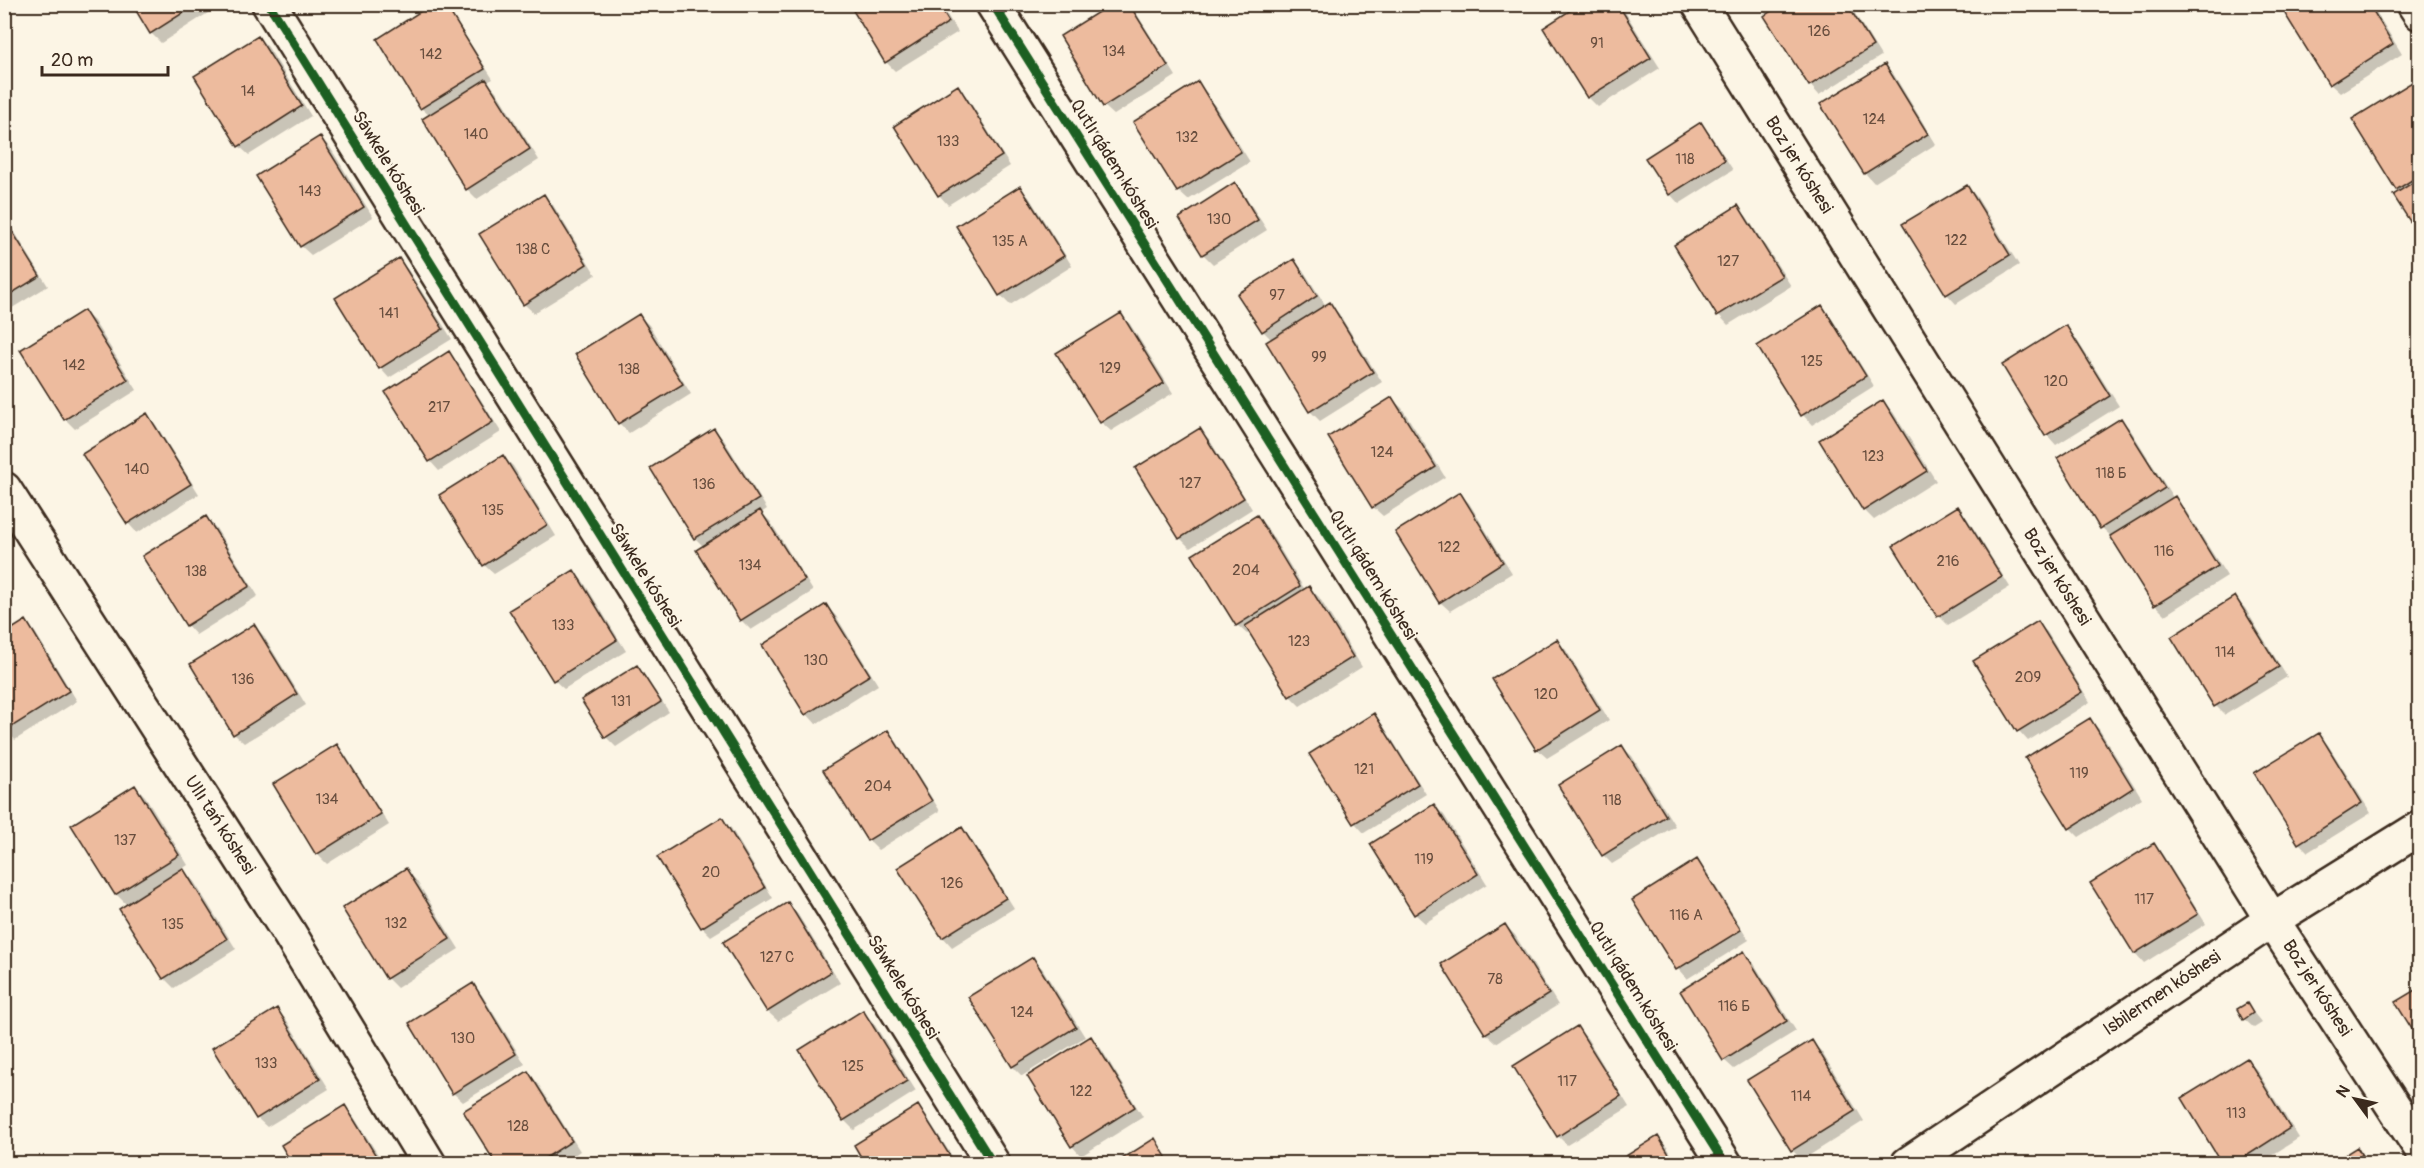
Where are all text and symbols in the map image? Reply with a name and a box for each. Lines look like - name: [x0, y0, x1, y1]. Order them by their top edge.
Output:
- house number: 126: [1808, 22, 1830, 41]
- house number: 91: [1590, 34, 1604, 53]
- scale bar: [42, 39, 168, 77]
- house number: 134: [1103, 42, 1126, 61]
- house number: 142: [420, 45, 442, 64]
- text: 20 m: [51, 49, 93, 72]
- house number: 14: [241, 82, 256, 101]
- street label: Qutlı qádem kóshesi: [1065, 95, 1163, 233]
- street label: Sáwkele kóshesi: [347, 107, 429, 219]
- house number: 124: [1863, 110, 1886, 129]
- street label: Boz jer kóshesi: [1760, 112, 1838, 218]
- house number: 140: [464, 125, 488, 144]
- house number: 132: [1176, 128, 1198, 147]
- house number: 133: [937, 132, 959, 151]
- house number: 118: [1675, 150, 1695, 169]
- house number: 143: [299, 182, 321, 201]
- house number: 130: [1207, 210, 1231, 229]
- house number: 122: [1945, 231, 1967, 250]
- house number: 135 А: [992, 232, 1028, 251]
- house number: 138 С: [516, 240, 550, 259]
- house number: 127: [1717, 252, 1739, 271]
- house number: 97: [1269, 286, 1285, 305]
- house number: 141: [379, 304, 399, 323]
- house number: 99: [1311, 348, 1327, 367]
- house number: 125: [1801, 352, 1823, 371]
- house number: 142: [63, 356, 85, 375]
- house number: 129: [1099, 359, 1121, 378]
- house number: 138: [618, 360, 640, 379]
- house number: 120: [2044, 372, 2068, 391]
- house number: 217: [428, 398, 450, 417]
- house number: 124: [1371, 443, 1394, 462]
- house number: 123: [1862, 447, 1884, 466]
- house number: 140: [125, 460, 149, 479]
- house number: 118 Б: [2095, 464, 2127, 483]
- house number: 127: [1179, 474, 1201, 493]
- house number: 136: [693, 475, 715, 494]
- house number: 135: [482, 501, 504, 520]
- street label: Qutlı qádem kóshesi: [1324, 506, 1422, 644]
- street label: Sáwkele kóshesi: [604, 519, 686, 631]
- street label: Boz jer kóshesi: [2018, 524, 2096, 630]
- house number: 122: [1438, 538, 1460, 557]
- house number: 116: [2154, 542, 2174, 561]
- house number: 216: [1937, 552, 1959, 571]
- house number: 134: [739, 556, 762, 575]
- house number: 204: [1232, 561, 1260, 580]
- house number: 138: [185, 562, 207, 581]
- house number: 133: [552, 616, 574, 635]
- house number: 123: [1288, 632, 1310, 651]
- house number: 114: [2215, 643, 2236, 662]
- house number: 130: [804, 651, 828, 670]
- house number: 209: [2015, 668, 2041, 687]
- house number: 136: [232, 670, 254, 689]
- house number: 120: [1534, 685, 1558, 704]
- house number: 131: [611, 692, 631, 711]
- house number: 121: [1354, 760, 1374, 779]
- house number: 119: [2069, 764, 2089, 783]
- street label: Ullı tań kóshesi: [180, 771, 260, 879]
- house number: 204: [864, 777, 892, 796]
- house number: 134: [316, 790, 339, 809]
- house number: 118: [1602, 791, 1622, 810]
- house number: 137: [114, 831, 136, 850]
- house number: 119: [1414, 850, 1434, 869]
- house number: 20: [702, 863, 720, 882]
- house number: 126: [941, 874, 963, 893]
- house number: 117: [2134, 890, 2154, 909]
- house number: 116 А: [1669, 906, 1703, 925]
- house number: 132: [385, 914, 407, 933]
- house number: 135: [162, 915, 184, 934]
- street label: Qutlı qádem kóshesi: [1584, 917, 1682, 1055]
- street label: Sáwkele kóshesi: [862, 931, 944, 1043]
- street label: Boz jer kóshesi: [2277, 935, 2357, 1041]
- street label: Isbilermen kóshesi: [2099, 945, 2225, 1041]
- house number: 127 С: [760, 948, 794, 967]
- house number: 78: [1487, 970, 1503, 989]
- house number: 116 Б: [1718, 997, 1750, 1016]
- house number: 124: [1011, 1003, 1034, 1022]
- house number: 130: [451, 1029, 475, 1048]
- house number: 133: [255, 1054, 277, 1073]
- house number: 125: [842, 1057, 864, 1076]
- north arrow: [2325, 1069, 2385, 1129]
- house number: 117: [1557, 1072, 1577, 1091]
- text: N: [2332, 1081, 2355, 1101]
- house number: 122: [1070, 1082, 1092, 1101]
- house number: 114: [1791, 1087, 1812, 1106]
- house number: 113: [2226, 1104, 2246, 1123]
- house number: 128: [507, 1117, 529, 1136]

